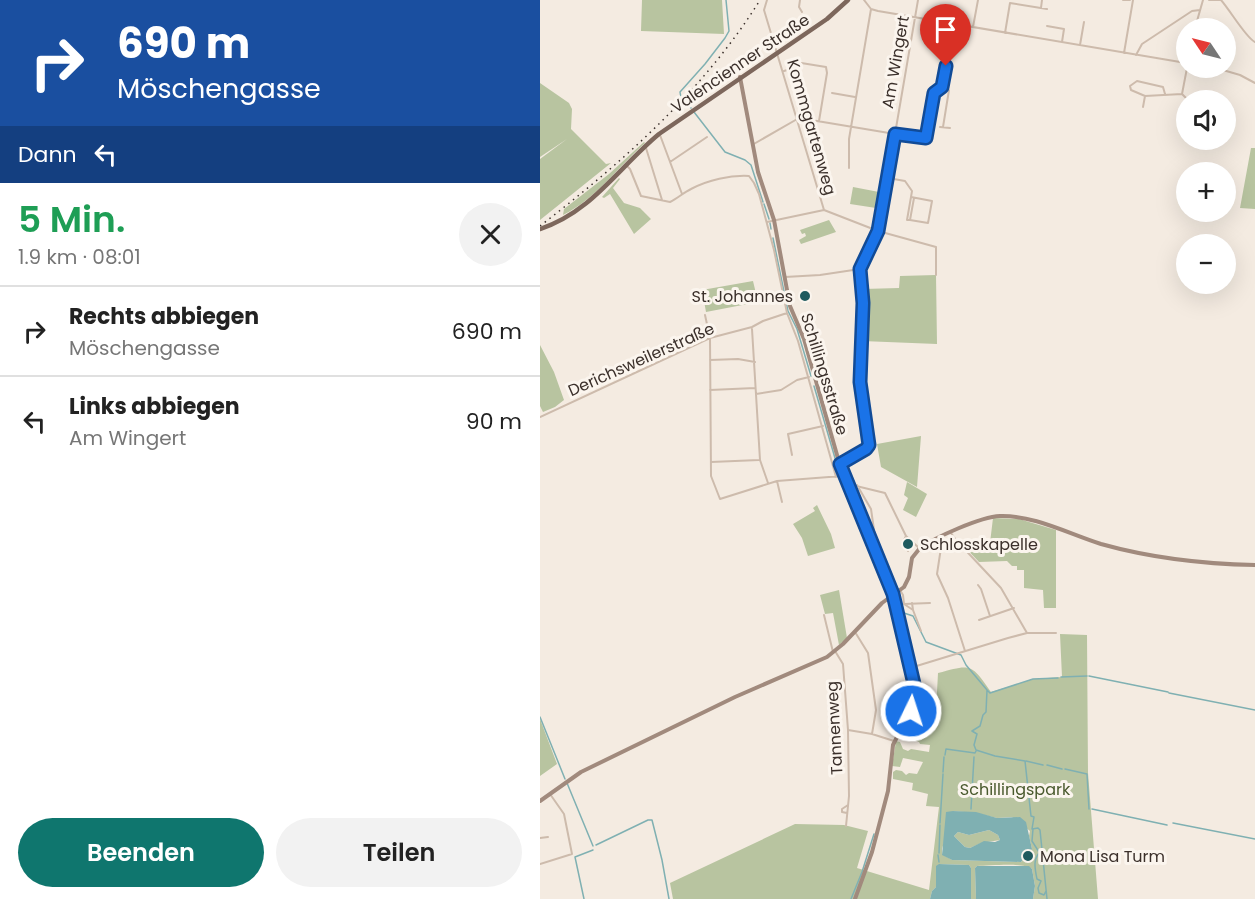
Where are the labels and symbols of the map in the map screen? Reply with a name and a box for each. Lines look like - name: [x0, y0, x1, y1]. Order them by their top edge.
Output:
- pin: [920, 4, 971, 66]
- street label: Valencienner Straße: [666, 8, 814, 118]
- street label: Am Wingert: [876, 14, 915, 110]
- north arrow: [1176, 18, 1236, 78]
- street label: Kommgartenweg: [781, 57, 842, 198]
- place label: St. Johannes: [692, 285, 793, 308]
- marker: St. Johannes: [798, 289, 812, 303]
- street label: Schillingsstraße: [795, 310, 854, 438]
- street label: Derichsweilerstraße: [564, 317, 718, 402]
- place label: Schlosskapelle: [920, 533, 1038, 556]
- marker: Schlosskapelle: [901, 537, 915, 551]
- position arrow: [879, 679, 943, 743]
- street label: Tannenweg: [821, 680, 848, 775]
- park label: Schillingspark: [960, 778, 1071, 801]
- place label: Mona Lisa Turm: [1040, 845, 1165, 868]
- marker: Mona Lisa Turm: [1021, 849, 1035, 863]

